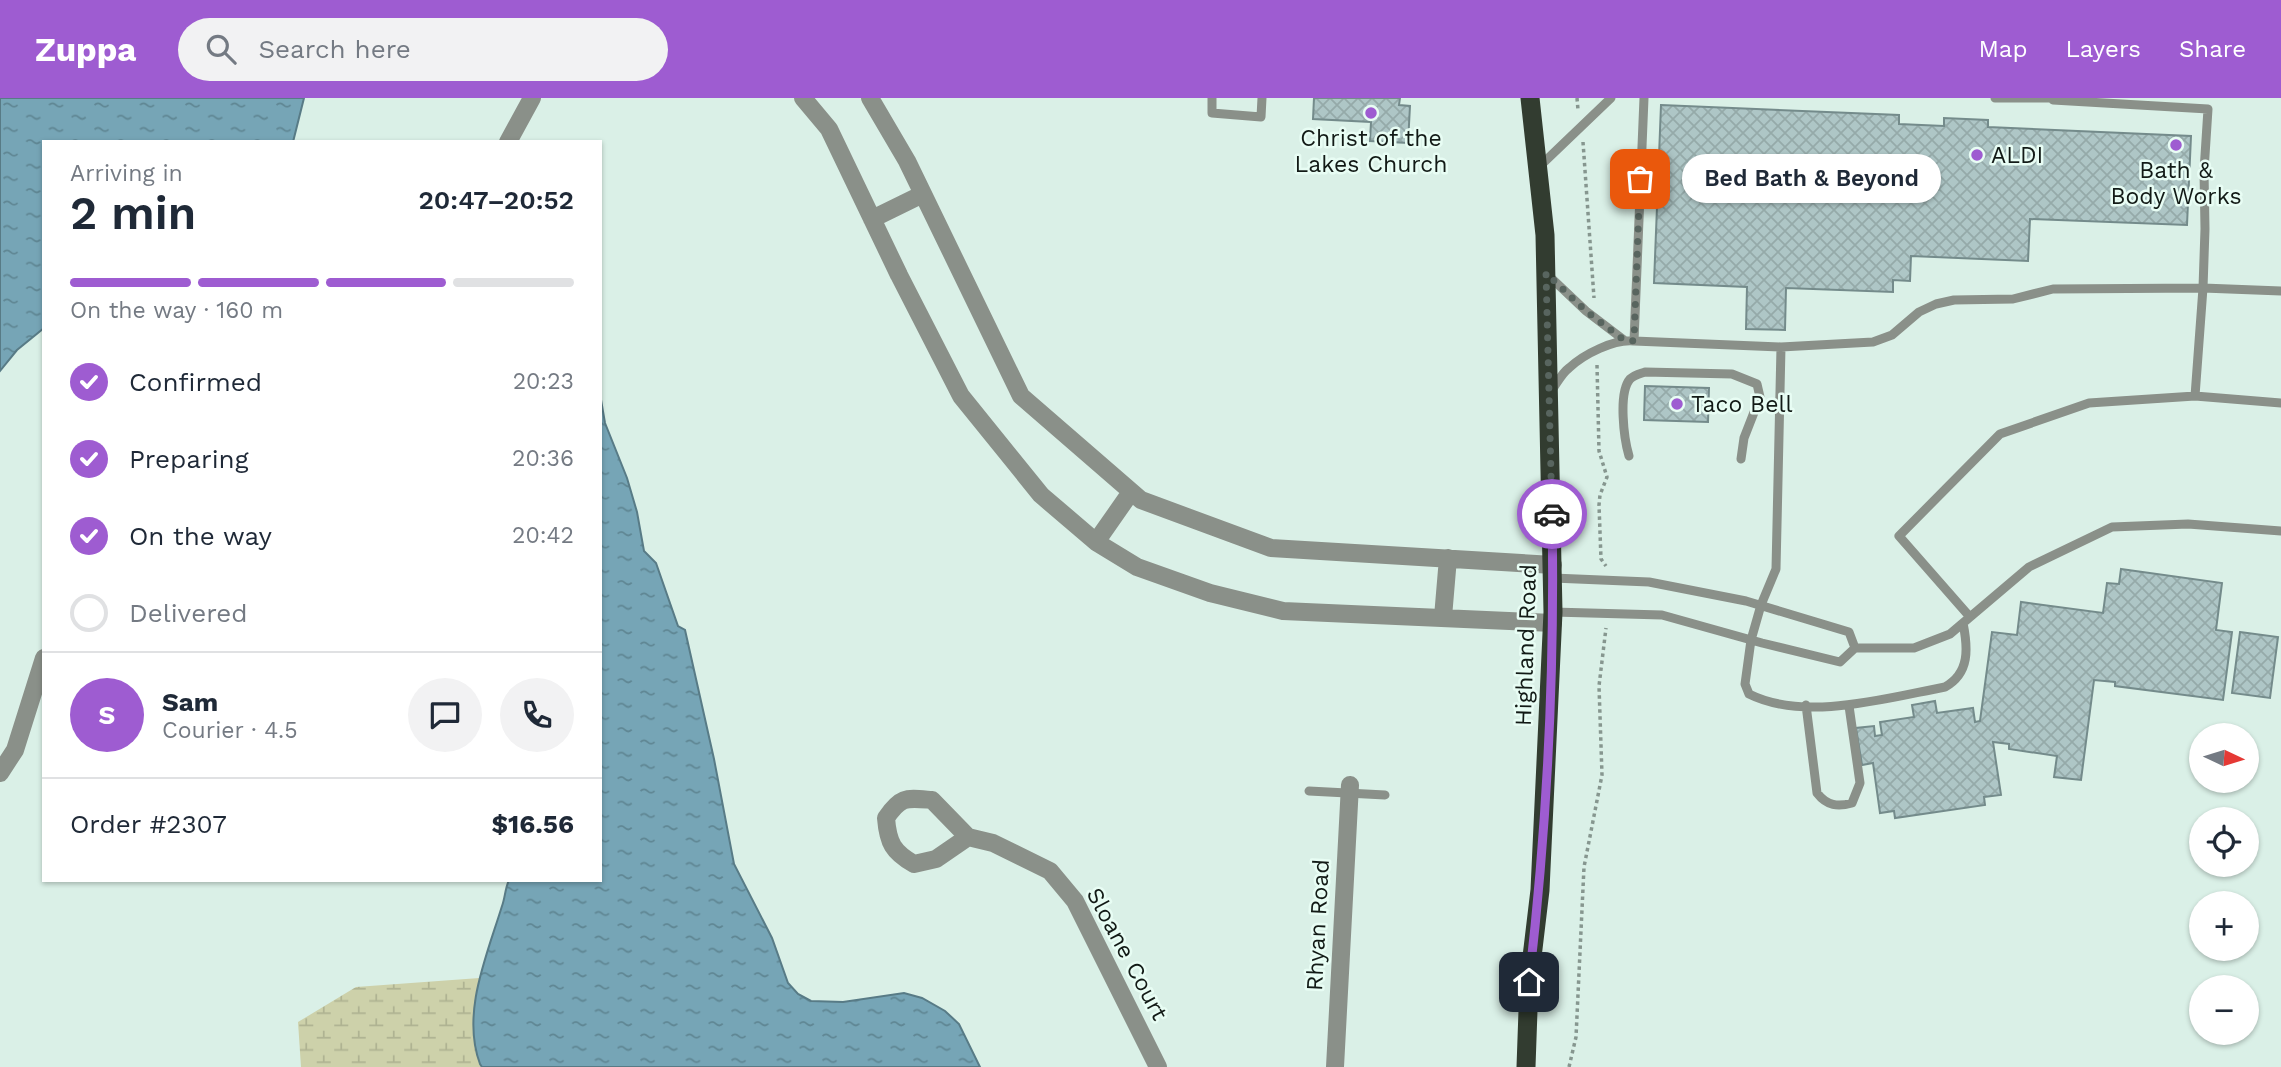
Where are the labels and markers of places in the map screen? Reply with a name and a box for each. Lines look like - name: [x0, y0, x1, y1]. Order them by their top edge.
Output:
- marker: Christ of the Lakes Church: [1363, 105, 1379, 121]
- place label: Christ of the Lakes Church: [1295, 125, 1447, 178]
- marker: Bath & Body Works: [2168, 137, 2184, 153]
- place label: ALDI: [1991, 142, 2043, 169]
- marker: ALDI: [1969, 147, 1985, 163]
- pin: [1610, 149, 1670, 209]
- callout: Bed Bath & Beyond: [1682, 154, 1941, 204]
- place label: Bath & Body Works: [2110, 157, 2242, 210]
- place label: Taco Bell: [1691, 391, 1792, 418]
- marker: Taco Bell: [1669, 396, 1685, 412]
- pin: [1499, 952, 1559, 1012]

